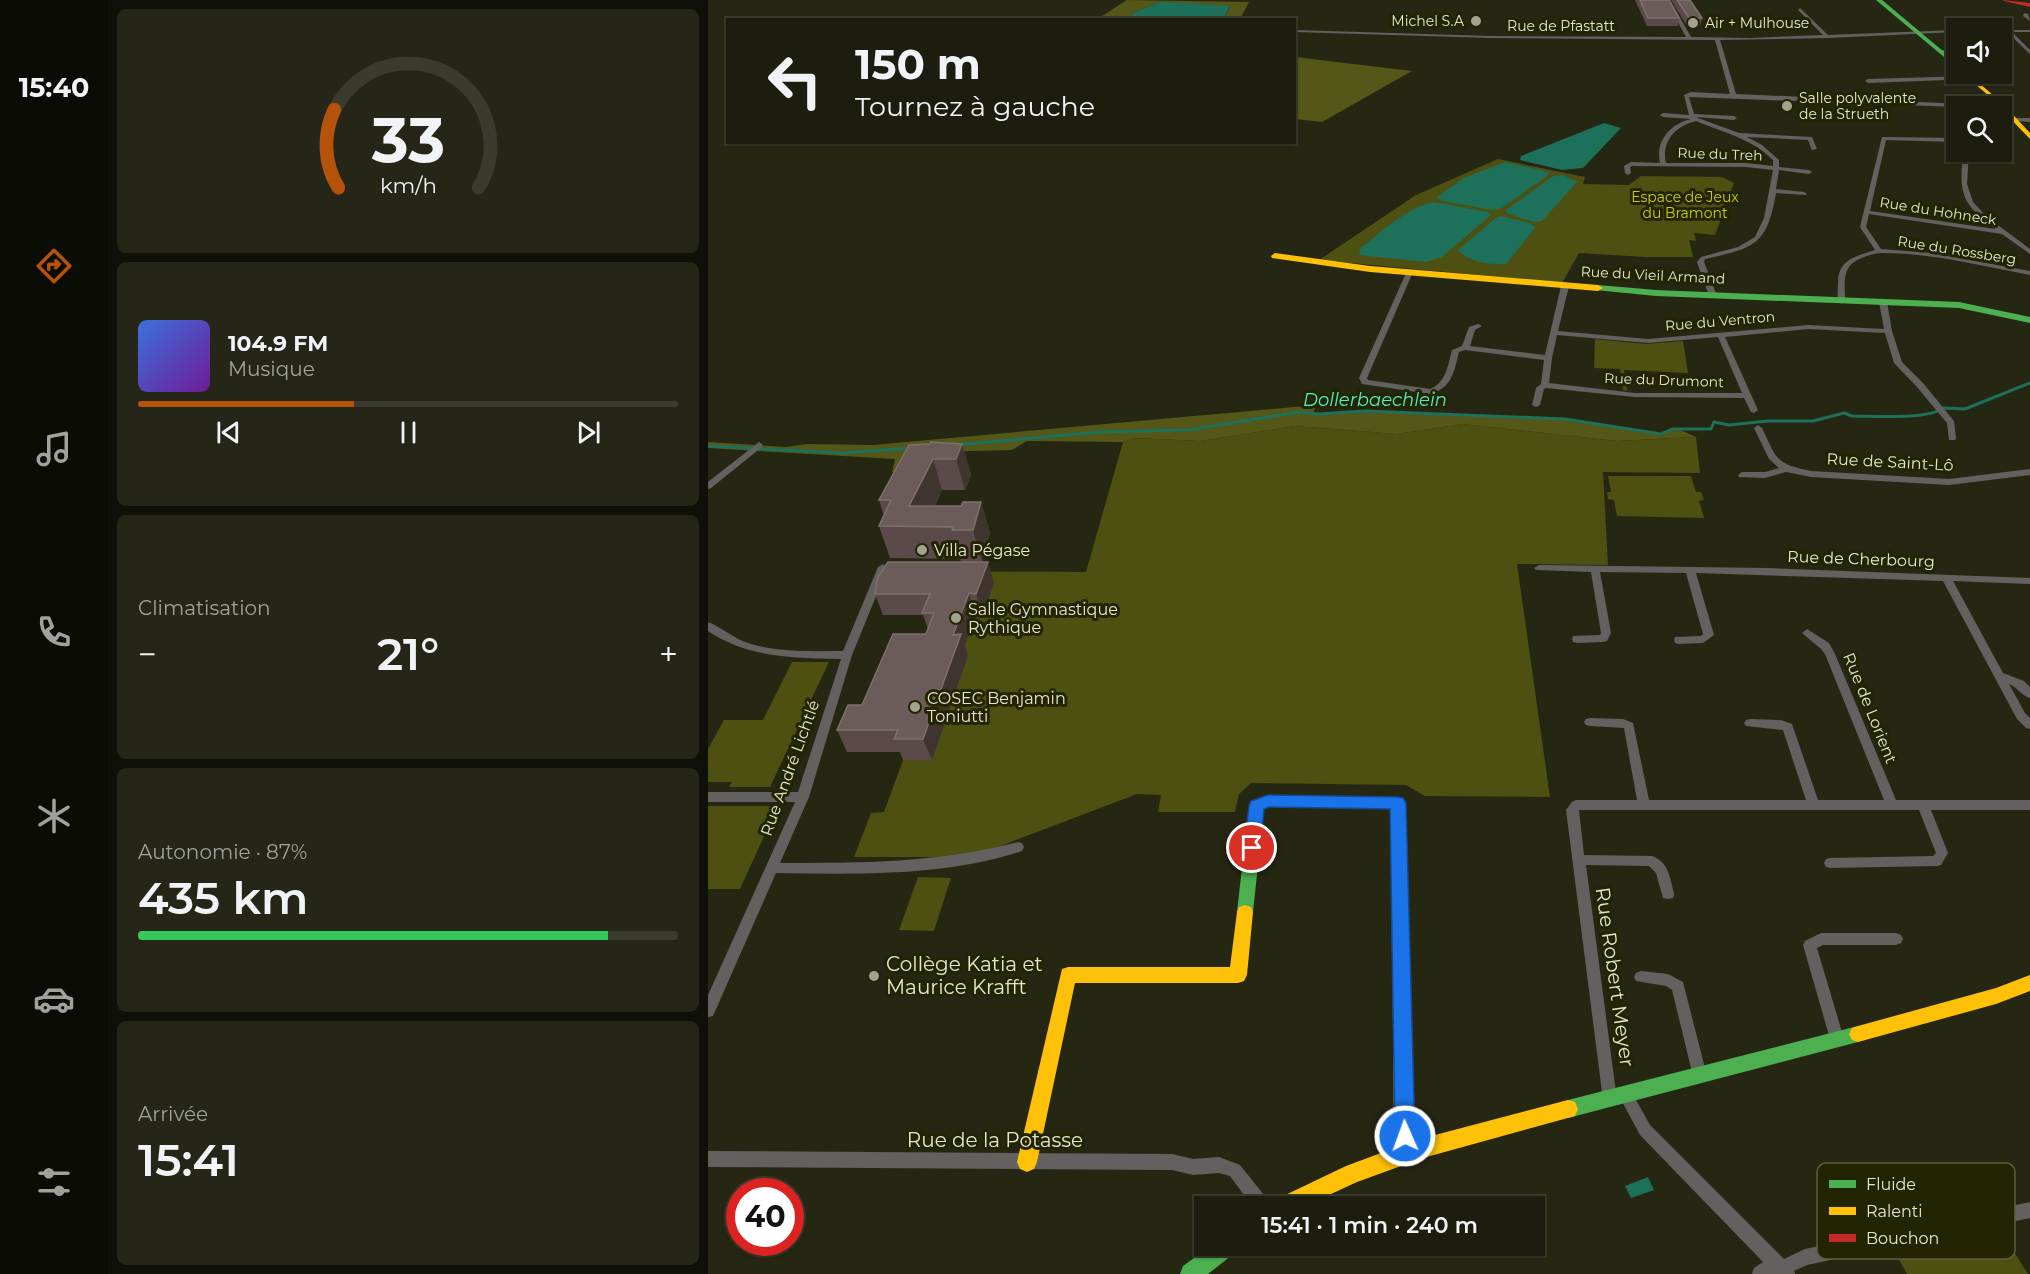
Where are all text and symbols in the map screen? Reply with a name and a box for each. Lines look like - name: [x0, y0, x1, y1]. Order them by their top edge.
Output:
- place label: Michel S.A: [1391, 12, 1465, 30]
- marker: Michel S.A: [1469, 14, 1483, 28]
- place label: Air + Mulhouse: [1705, 14, 1809, 32]
- marker: Air + Mulhouse: [1686, 16, 1700, 30]
- street label: Rue de Pfastatt: [1507, 17, 1615, 35]
- map controls: [1946, 18, 2012, 162]
- button: sound: [1946, 18, 2012, 84]
- text: 150 m: [855, 38, 981, 90]
- icon: left: [756, 42, 834, 120]
- text: 15:40: [19, 71, 89, 104]
- place label: Salle polyvalente de la Strueth: [1799, 89, 1916, 123]
- text: Tournez à gauche: [855, 90, 1095, 123]
- button: search: [1946, 96, 2012, 162]
- marker: Salle polyvalente de la Strueth: [1780, 99, 1794, 113]
- text: 33: [370, 102, 445, 178]
- street label: Rue du Treh: [1677, 144, 1763, 164]
- text: km/h: [379, 172, 437, 198]
- park label: Espace de Jeux du Bramont: [1631, 188, 1739, 222]
- street label: Rue du Hohneck: [1878, 193, 1998, 229]
- street label: Rue du Rossberg: [1896, 232, 2018, 268]
- icon: directions: [33, 245, 75, 287]
- street label: Rue du Vieil Armand: [1580, 262, 1726, 288]
- street label: Rue du Ventron: [1664, 307, 1776, 335]
- text: 104.9 FM: [228, 330, 328, 357]
- text: Musique: [228, 357, 315, 381]
- street label: Rue du Drumont: [1604, 369, 1724, 391]
- water label: Dollerbaechlein: [1303, 389, 1447, 411]
- icon: previous: [212, 416, 245, 449]
- icon: pause: [392, 416, 425, 449]
- icon: next: [572, 416, 605, 449]
- icon: music: [33, 428, 75, 470]
- street label: Rue de Saint-Lô: [1826, 449, 1954, 475]
- place label: Villa Pégase: [934, 541, 1030, 560]
- marker: Villa Pégase: [915, 543, 929, 557]
- street label: Rue de Cherbourg: [1787, 547, 1935, 571]
- text: Climatisation: [138, 596, 271, 620]
- place label: Salle Gymnastique Rythique: [968, 600, 1118, 637]
- icon: phone: [33, 611, 75, 653]
- marker: Salle Gymnastique Rythique: [949, 611, 963, 625]
- text: 21°: [377, 626, 439, 681]
- text: −: [138, 634, 157, 674]
- text: +: [659, 634, 678, 674]
- street label: Rue de Lorient: [1839, 650, 1901, 767]
- place label: COSEC Benjamin Toniutti: [927, 689, 1066, 726]
- street label: Rue André Lichtlé: [757, 697, 823, 839]
- marker: COSEC Benjamin Toniutti: [908, 700, 922, 714]
- icon: climate: [33, 795, 75, 837]
- pin: [1226, 822, 1277, 873]
- icon: arrive: [1235, 831, 1268, 864]
- text: Autonomie · 87%: [138, 840, 307, 864]
- text: 435 km: [138, 870, 308, 925]
- street label: Rue Robert Meyer: [1591, 886, 1639, 1068]
- place label: Collège Katia et Maurice Krafft: [886, 952, 1043, 999]
- marker: Collège Katia et Maurice Krafft: [867, 969, 881, 983]
- icon: car: [33, 978, 75, 1020]
- text: Arrivée: [138, 1102, 208, 1126]
- position arrow: [1373, 1104, 1437, 1168]
- street label: Rue de la Potasse: [907, 1128, 1083, 1152]
- text: 15:41: [138, 1132, 239, 1187]
- icon: filters: [33, 1161, 75, 1203]
- legend: [1817, 1163, 2015, 1259]
- text: Fluide: [1866, 1175, 1916, 1194]
- speed limit sign: 40: [726, 1178, 804, 1256]
- text: Ralenti: [1866, 1202, 1923, 1221]
- text: 15:41 · 1 min · 240 m: [1261, 1212, 1478, 1239]
- text: Bouchon: [1866, 1229, 1939, 1248]

